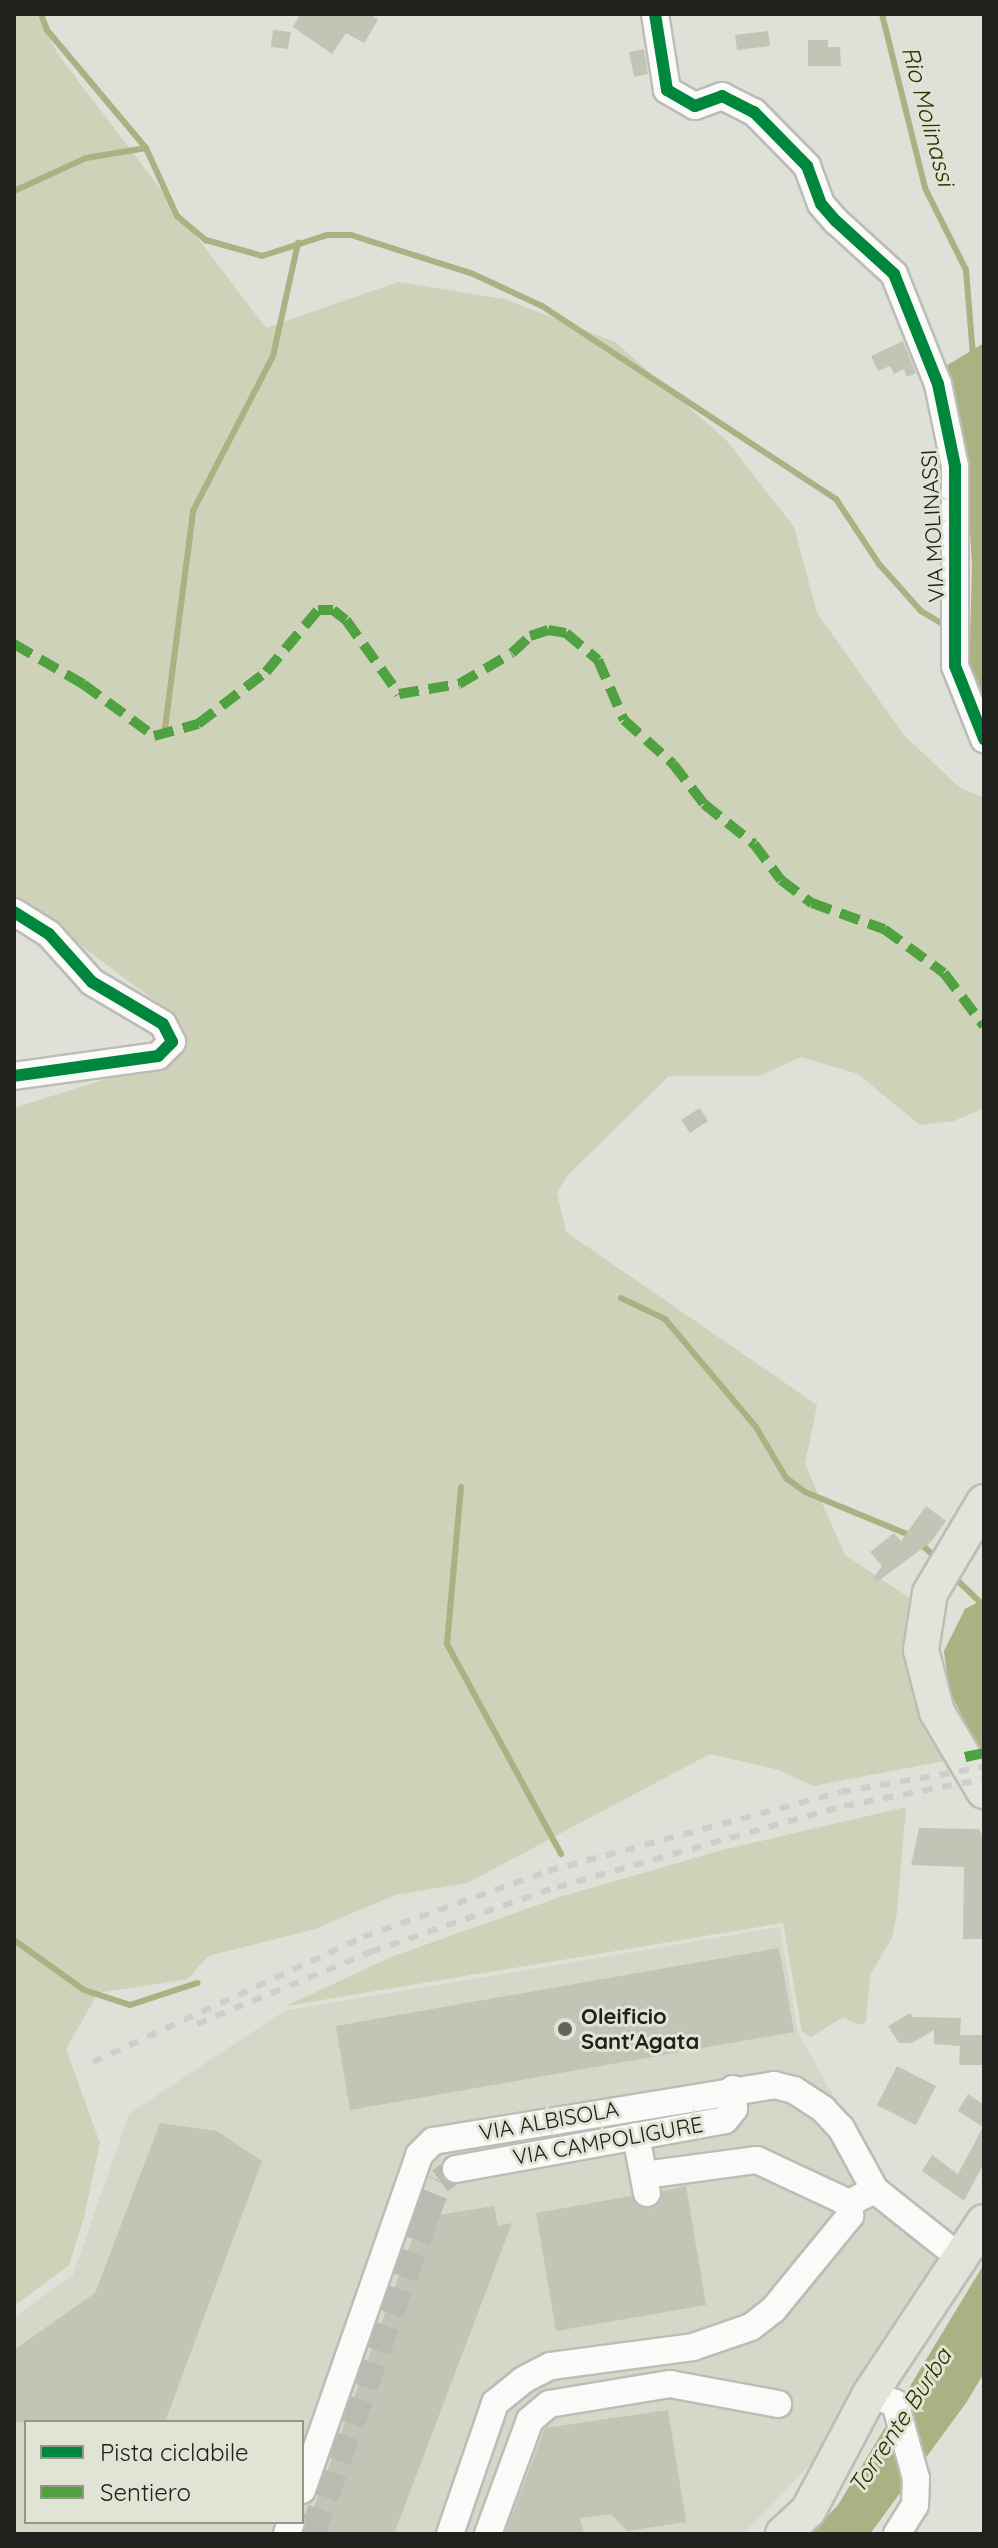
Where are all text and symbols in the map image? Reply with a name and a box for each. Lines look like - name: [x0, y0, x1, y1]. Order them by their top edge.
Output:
- water label: Rio Molinassi: [896, 43, 960, 189]
- street label: VIA MOLINASSI: [916, 449, 950, 603]
- place label: Oleificio Sant'Agata: [581, 2003, 699, 2054]
- marker: Oleificio Sant'Agata: [556, 2020, 574, 2038]
- street label: VIA ALBISOLA: [477, 2096, 621, 2146]
- street label: VIA CAMPOLIGURE: [511, 2111, 705, 2171]
- water label: Torrente Burba: [842, 2343, 958, 2499]
- legend: [24, 2420, 304, 2524]
- text: Pista ciclabile: [100, 2437, 249, 2467]
- text: Sentiero: [100, 2477, 191, 2507]

